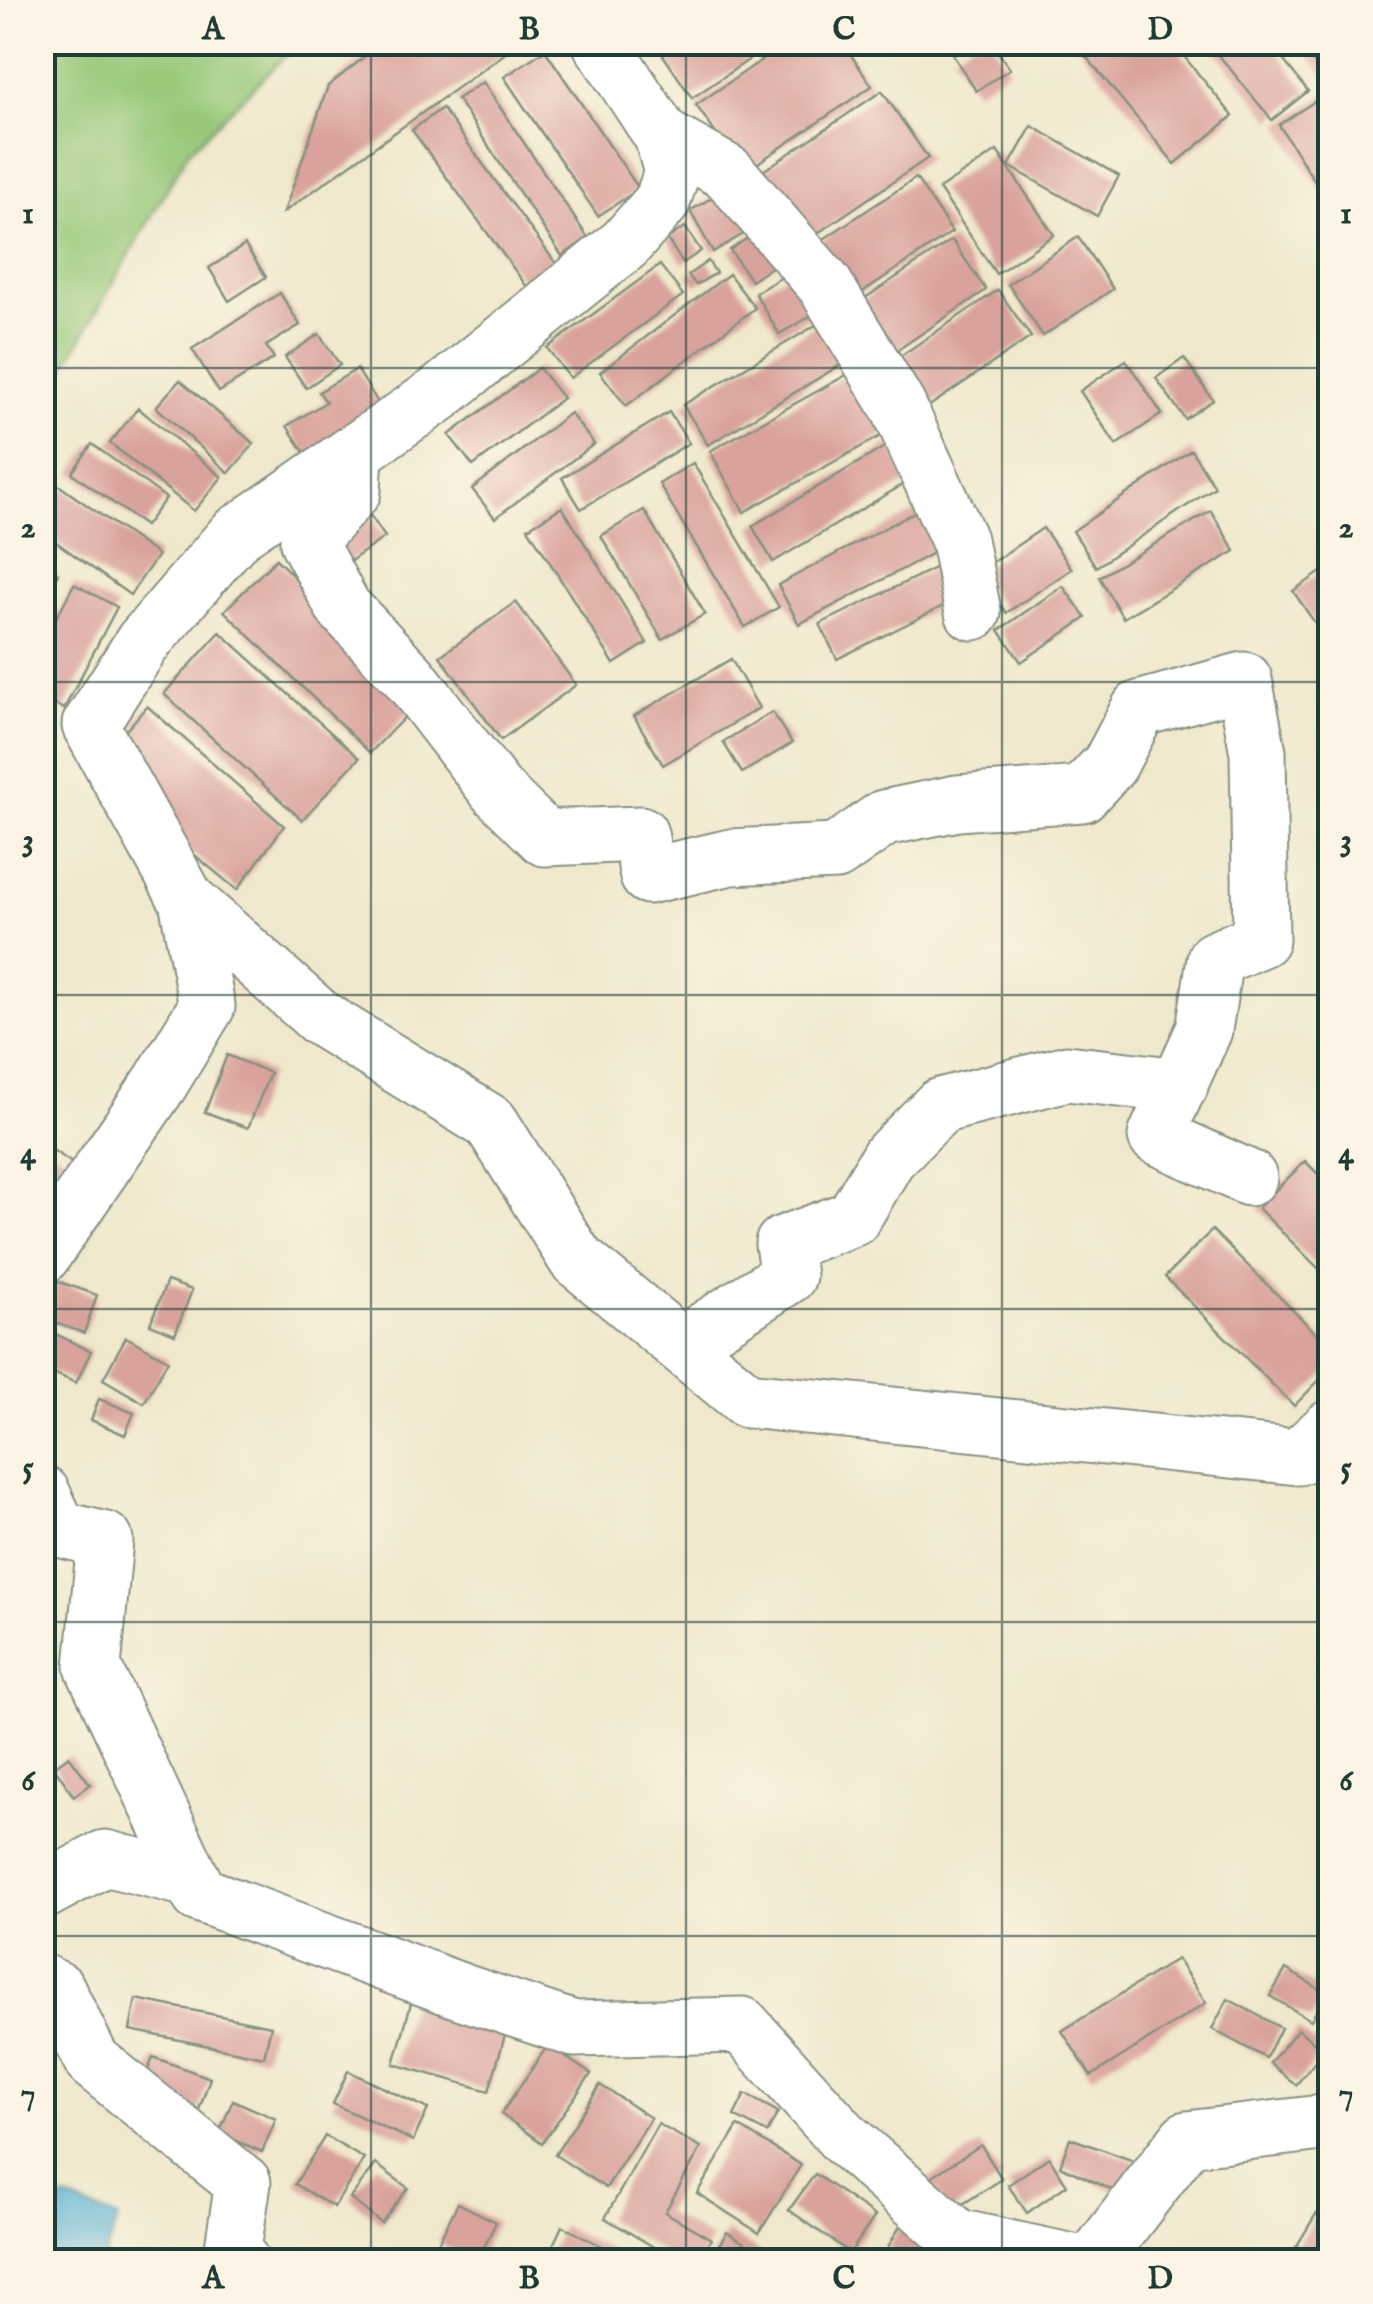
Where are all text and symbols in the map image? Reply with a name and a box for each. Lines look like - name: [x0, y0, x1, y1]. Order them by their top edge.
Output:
- text: A: [200, 10, 225, 51]
- text: B: [518, 10, 540, 51]
- text: C: [833, 10, 856, 51]
- text: D: [1147, 10, 1173, 51]
- text: 1: [22, 194, 34, 235]
- text: 1: [1340, 194, 1352, 235]
- text: 2: [20, 508, 36, 549]
- text: 2: [1338, 508, 1354, 549]
- text: 3: [22, 821, 34, 862]
- text: 3: [1340, 821, 1352, 862]
- text: 4: [20, 1134, 36, 1175]
- text: 4: [1338, 1134, 1354, 1175]
- text: 5: [22, 1448, 34, 1489]
- text: 5: [1340, 1448, 1352, 1489]
- text: 6: [21, 1761, 36, 1802]
- text: 6: [1339, 1761, 1354, 1802]
- text: 7: [21, 2075, 35, 2116]
- text: 7: [1339, 2075, 1353, 2116]
- text: A: [200, 2259, 225, 2300]
- text: B: [518, 2259, 540, 2300]
- text: C: [833, 2259, 856, 2300]
- text: D: [1147, 2259, 1173, 2300]

